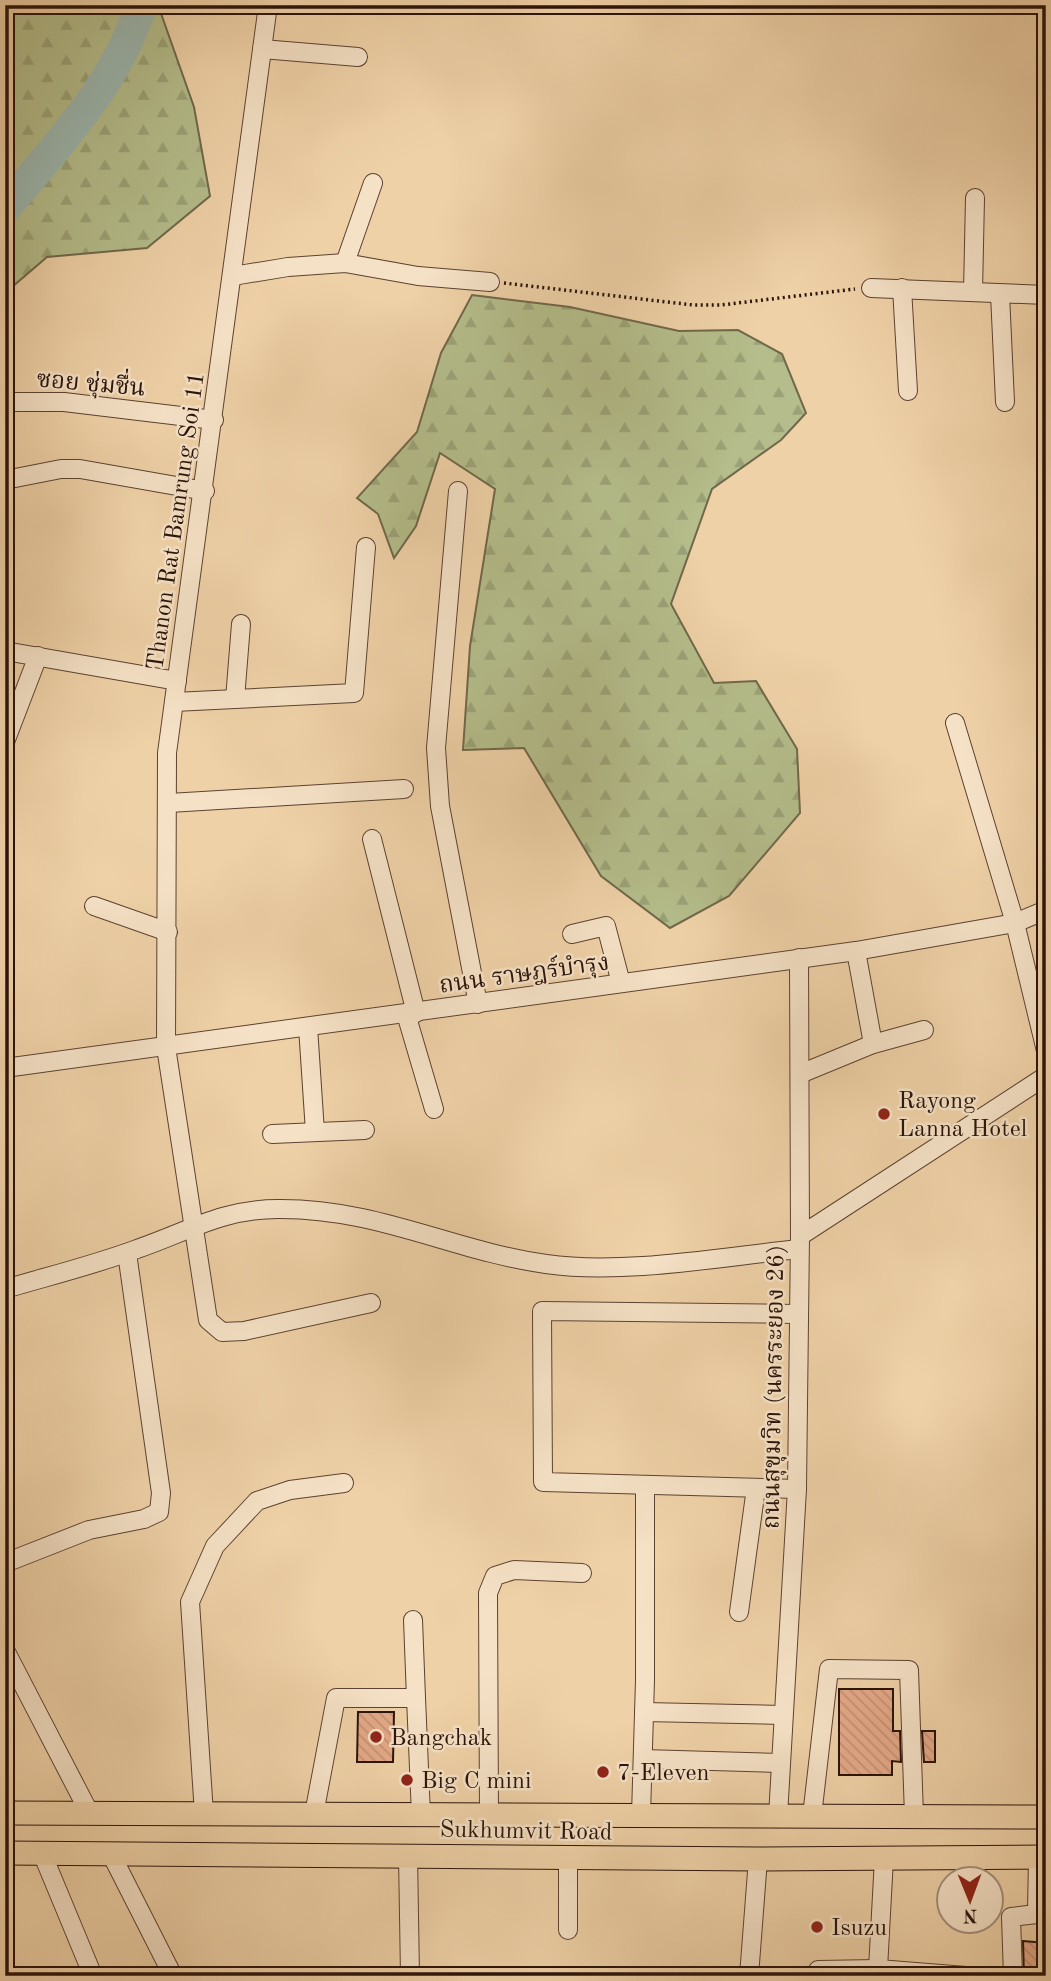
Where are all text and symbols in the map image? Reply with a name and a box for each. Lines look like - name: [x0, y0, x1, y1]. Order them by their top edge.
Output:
- street label: ซอย ชุ่มชื่น: [35, 360, 147, 403]
- street label: Thanon Rat Bamrung Soi 11: [144, 370, 210, 672]
- street label: ถนน ราษฎร์บำรุง: [437, 945, 611, 1000]
- place label: Rayong Lanna Hotel: [898, 1090, 1027, 1142]
- marker: Rayong Lanna Hotel: [876, 1106, 892, 1122]
- street label: ถนนสุขุมวิท (นครระยอง 26): [759, 1245, 790, 1529]
- place label: Bangchak: [390, 1727, 492, 1751]
- marker: Bangchak: [368, 1729, 384, 1745]
- place label: 7-Eleven: [617, 1762, 709, 1786]
- marker: 7-Eleven: [595, 1764, 611, 1780]
- place label: Big C mini: [421, 1770, 532, 1794]
- marker: Big C mini: [399, 1772, 415, 1788]
- street label: Sukhumvit Road: [439, 1818, 613, 1846]
- north arrow: [936, 1866, 1006, 1936]
- text: N: [962, 1905, 978, 1924]
- place label: Isuzu: [831, 1917, 887, 1941]
- marker: Isuzu: [809, 1919, 825, 1935]

